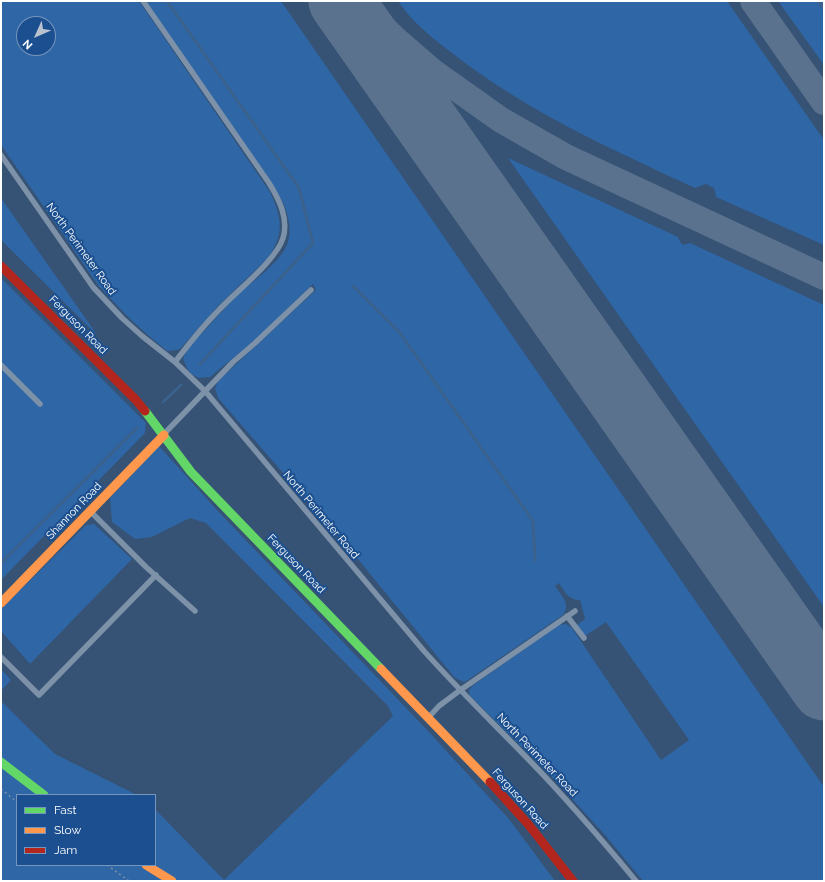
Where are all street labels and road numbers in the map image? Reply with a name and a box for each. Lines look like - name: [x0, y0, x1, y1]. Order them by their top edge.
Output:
- street label: North Perimeter Road: [43, 200, 119, 298]
- street label: Ferguson Road: [46, 293, 110, 357]
- street label: North Perimeter Road: [280, 468, 362, 562]
- street label: Shannon Road: [44, 480, 104, 542]
- street label: Ferguson Road: [264, 532, 328, 596]
- street label: North Perimeter Road: [494, 711, 580, 799]
- street label: Ferguson Road: [489, 766, 551, 832]

